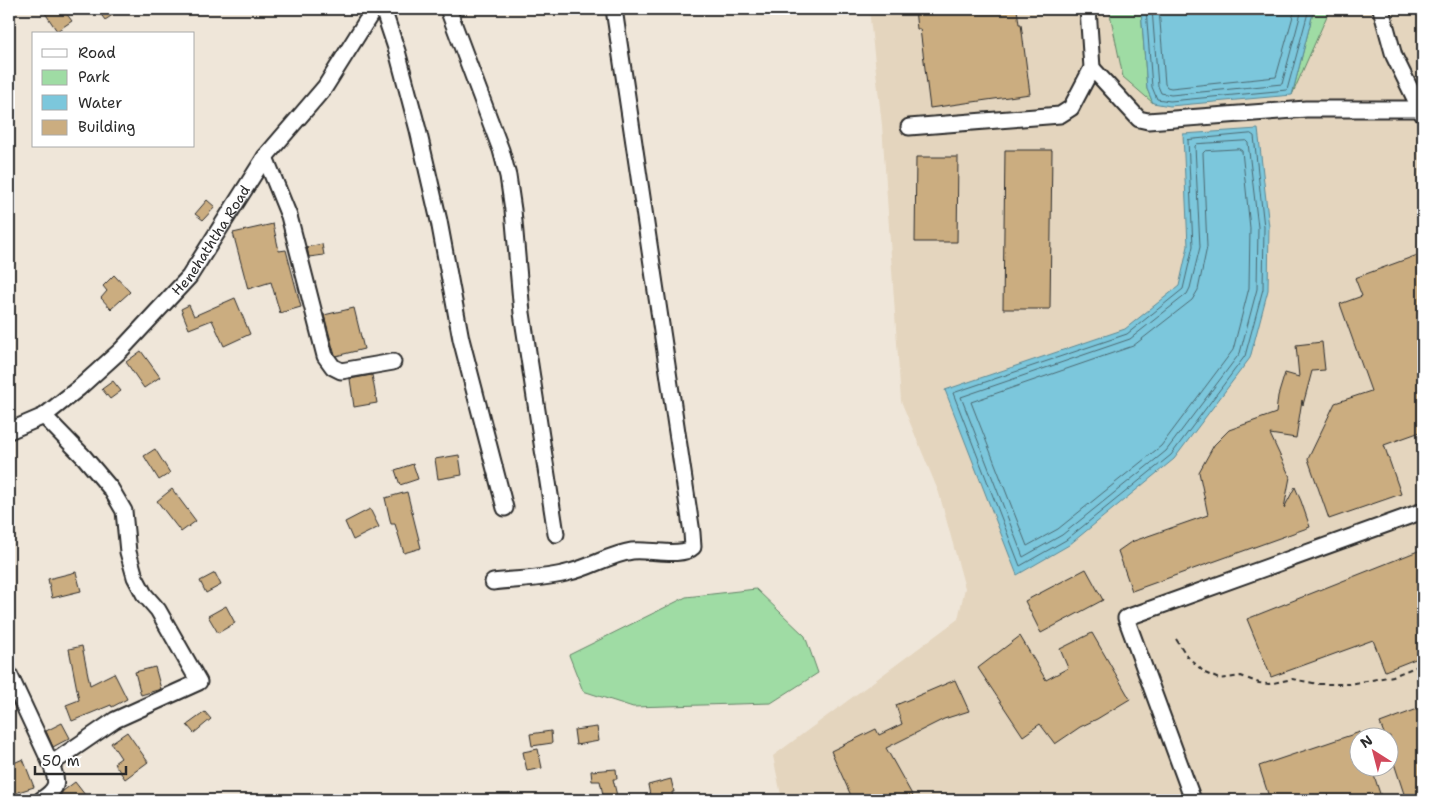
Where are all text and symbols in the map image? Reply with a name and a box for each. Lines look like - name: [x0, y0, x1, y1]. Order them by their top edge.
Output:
- legend: [32, 32, 195, 148]
- text: Road: [78, 43, 116, 63]
- text: Park: [78, 67, 110, 87]
- text: Water: [78, 93, 122, 113]
- text: Building: [78, 117, 135, 137]
- street label: Henehaththa Road: [168, 182, 254, 299]
- north arrow: [1350, 726, 1400, 776]
- text: N: [1357, 731, 1376, 752]
- scale bar: [35, 744, 126, 776]
- text: 50 m: [42, 751, 80, 771]

